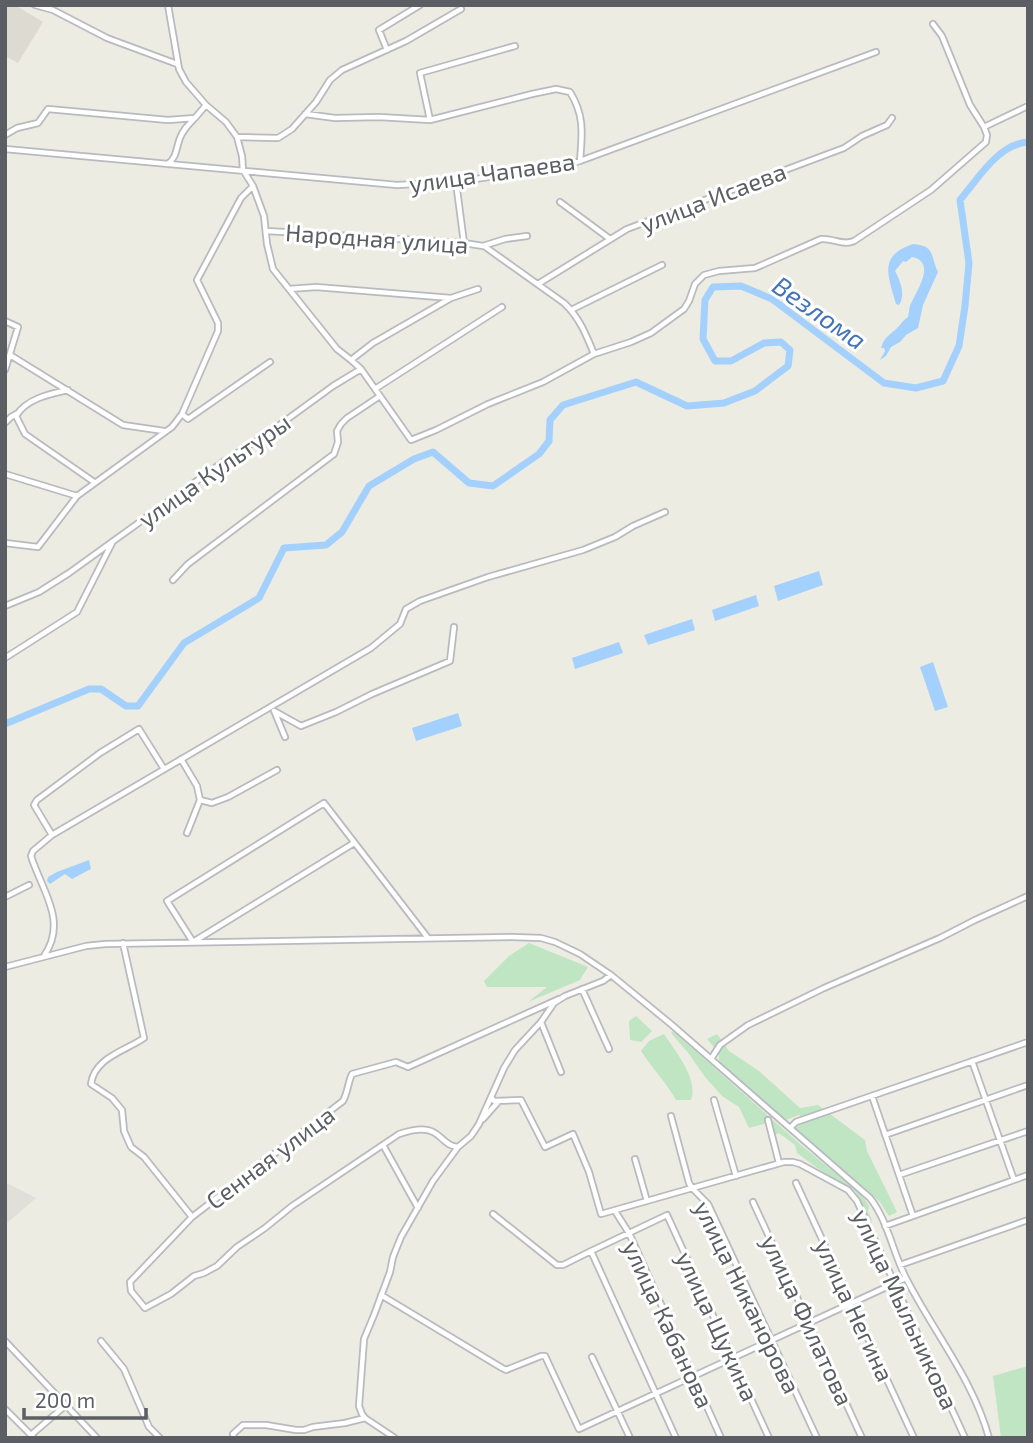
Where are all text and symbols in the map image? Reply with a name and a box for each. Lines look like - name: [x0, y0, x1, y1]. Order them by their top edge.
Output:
- street label: улица Чапаева: [407, 146, 577, 199]
- street label: улица Исаева: [636, 156, 790, 239]
- street label: Народная улица: [284, 217, 469, 260]
- water label: Везлома: [767, 269, 873, 355]
- street label: улица Культуры: [133, 407, 296, 534]
- street label: Сенная улица: [200, 1099, 340, 1215]
- street label: улица Никанорова: [688, 1196, 807, 1398]
- street label: улица Мыльникова: [846, 1204, 965, 1414]
- street label: улица Филатова: [755, 1230, 860, 1410]
- street label: улица Негина: [808, 1234, 901, 1386]
- street label: улица Кабанова: [617, 1236, 720, 1413]
- street label: улица Щукина: [670, 1246, 765, 1406]
- scale bar: [24, 1376, 147, 1420]
- text: 200 m: [35, 1387, 95, 1412]

